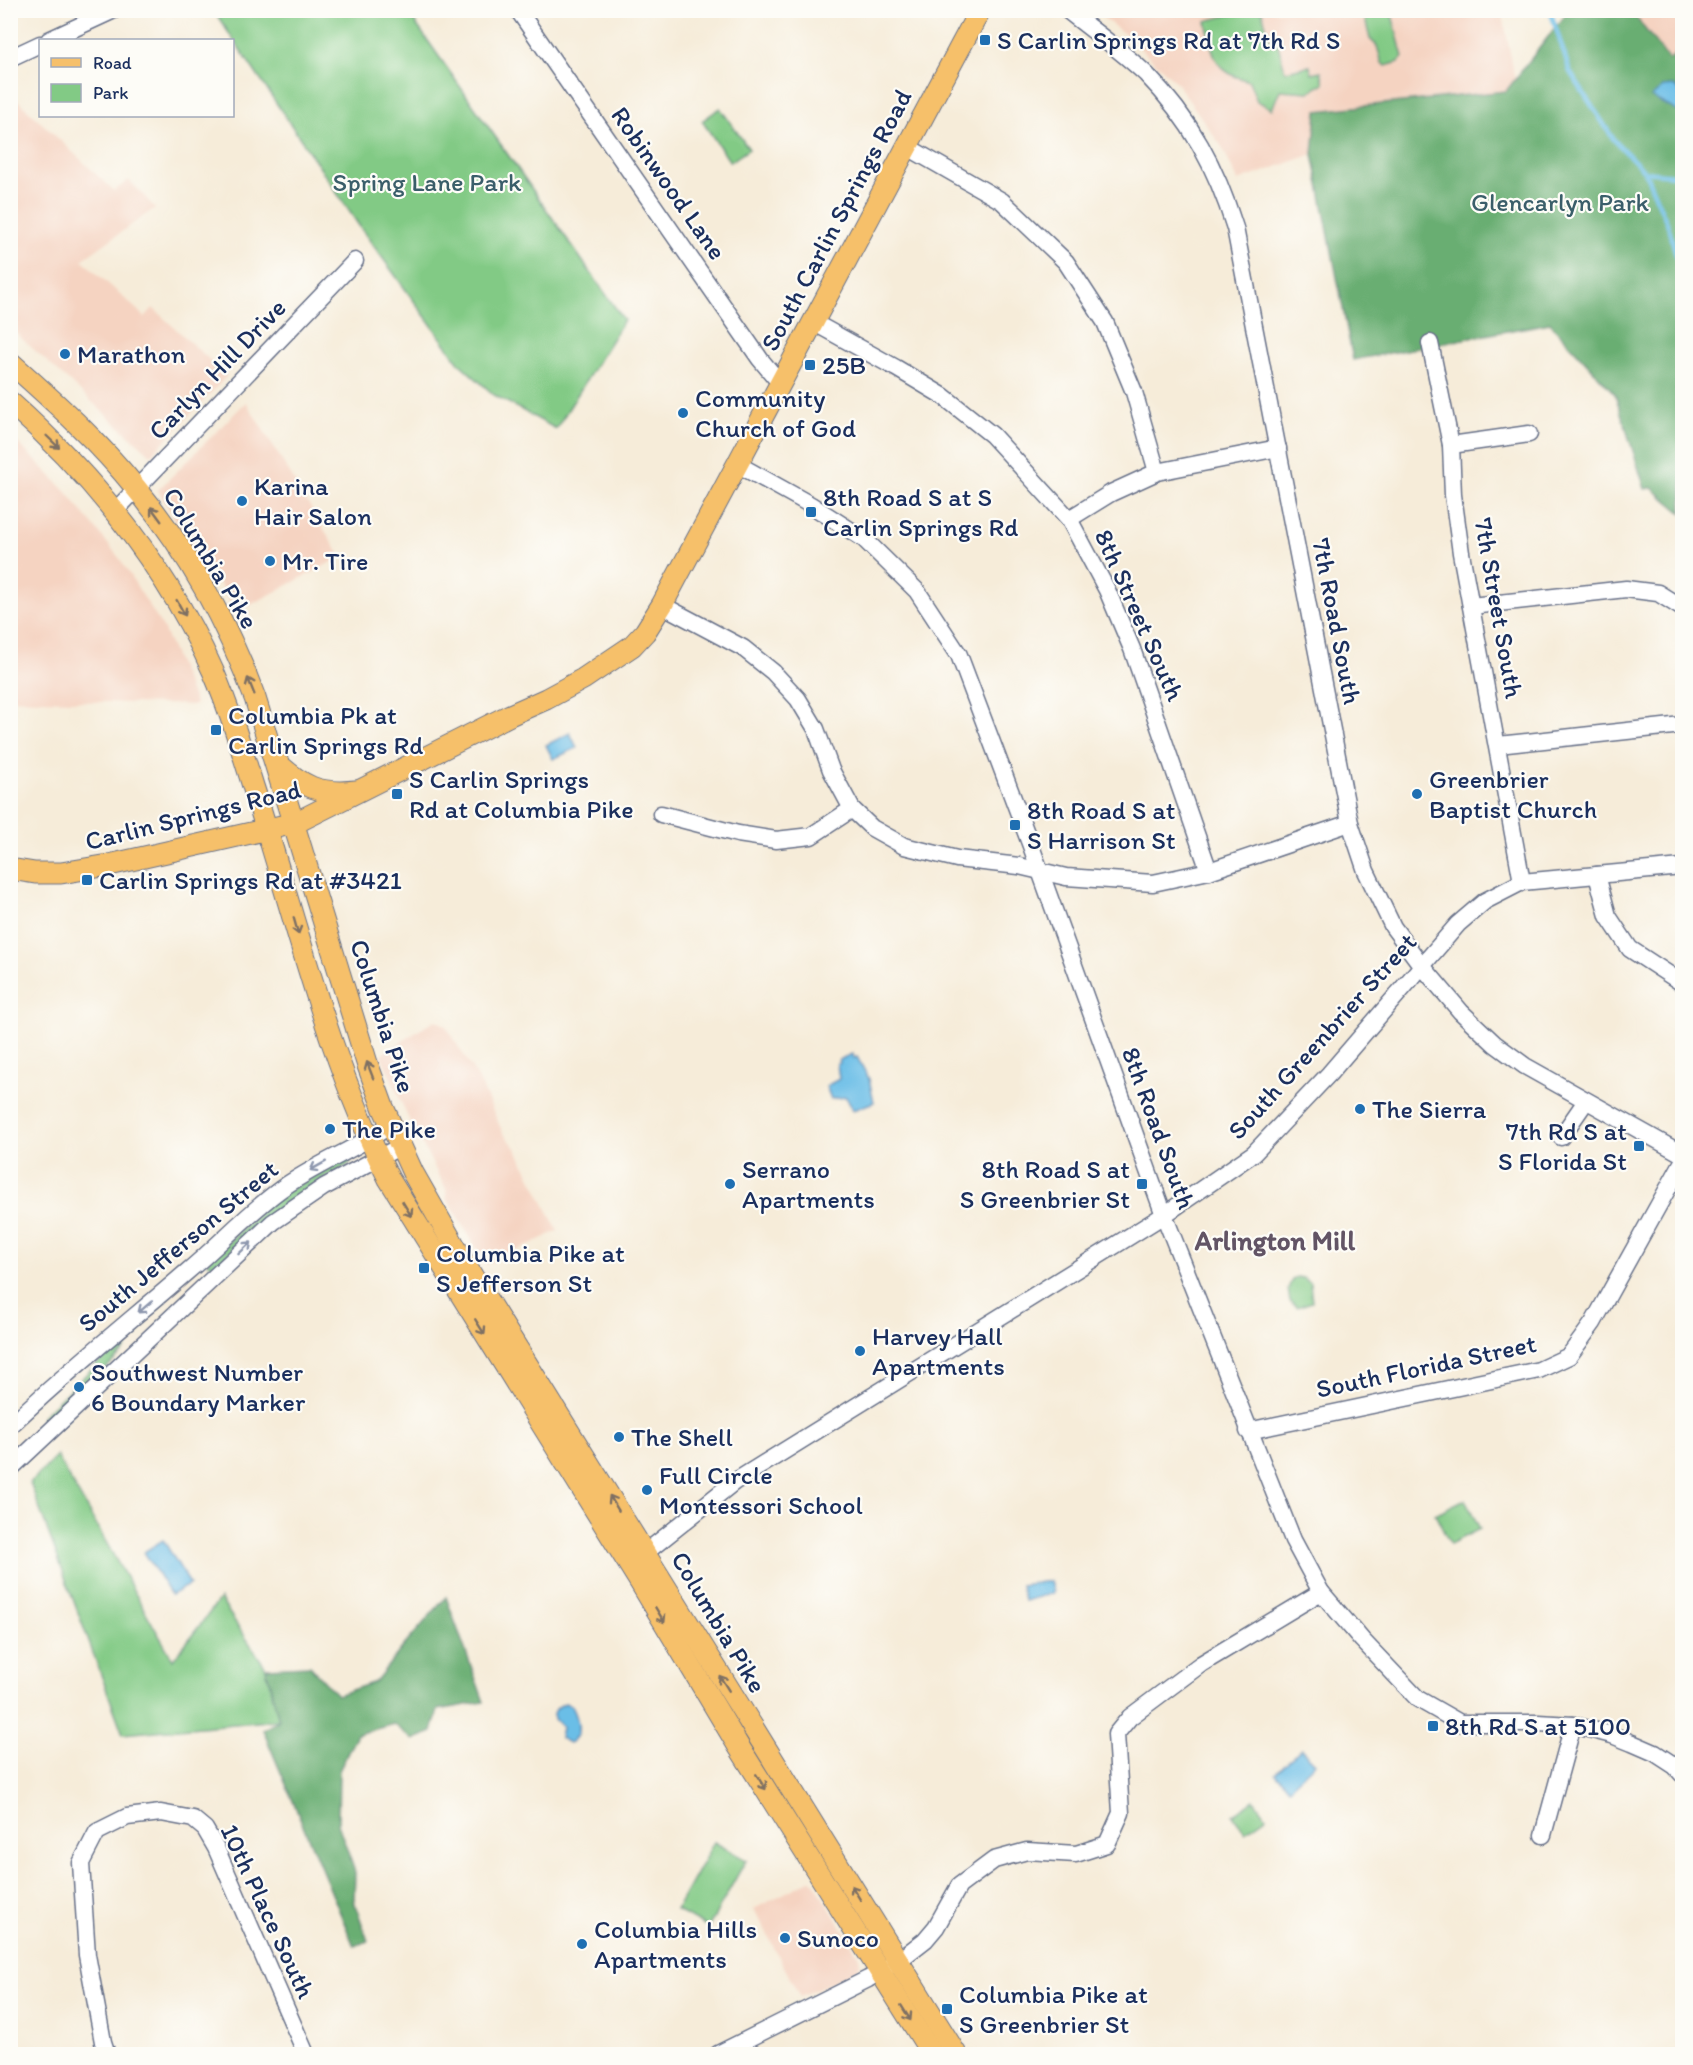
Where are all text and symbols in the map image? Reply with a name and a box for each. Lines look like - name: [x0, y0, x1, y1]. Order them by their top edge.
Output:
- place label: S Carlin Springs Rd at 7th Rd S: [997, 24, 1340, 56]
- marker: S Carlin Springs Rd at 7th Rd S: [978, 33, 992, 47]
- legend: [39, 39, 234, 117]
- text: Road: [93, 52, 132, 74]
- text: Park: [93, 82, 128, 104]
- street label: South Carlin Springs Road: [753, 84, 919, 356]
- street label: Robinwood Lane: [604, 100, 734, 266]
- park label: Spring Lane Park: [332, 166, 522, 198]
- park label: Glencarlyn Park: [1471, 186, 1649, 218]
- street label: Carlyn Hill Drive: [142, 292, 292, 446]
- place label: Marathon: [77, 338, 186, 370]
- marker: Marathon: [58, 347, 72, 361]
- place label: 25B: [822, 349, 866, 381]
- marker: 25B: [803, 358, 817, 372]
- place label: Community Church of God: [695, 382, 856, 444]
- marker: Community Church of God: [676, 406, 690, 420]
- one-way arrow: [46, 435, 61, 449]
- place label: Karina Hair Salon: [254, 470, 372, 532]
- street label: Columbia Pike: [156, 481, 266, 635]
- place label: 8th Road S at S Carlin Springs Rd: [823, 481, 1018, 543]
- marker: Karina Hair Salon: [235, 494, 249, 508]
- marker: 8th Road S at S Carlin Springs Rd: [804, 505, 818, 519]
- one-way arrow: [150, 507, 162, 523]
- street label: 7th Street South: [1467, 515, 1531, 701]
- street label: 8th Street South: [1088, 524, 1192, 706]
- street label: 7th Road South: [1305, 535, 1369, 707]
- place label: Mr. Tire: [282, 545, 368, 577]
- marker: Mr. Tire: [263, 554, 277, 568]
- one-way arrow: [176, 598, 187, 616]
- one-way arrow: [245, 678, 256, 696]
- place label: Columbia Pk at Carlin Springs Rd: [228, 699, 423, 761]
- marker: Columbia Pk at Carlin Springs Rd: [209, 723, 223, 737]
- place label: S Carlin Springs Rd at Columbia Pike: [409, 763, 634, 825]
- place label: Greenbrier Baptist Church: [1429, 763, 1597, 825]
- street label: Carlin Springs Road: [82, 773, 304, 857]
- marker: S Carlin Springs Rd at Columbia Pike: [390, 787, 404, 801]
- marker: Greenbrier Baptist Church: [1410, 787, 1424, 801]
- place label: 8th Road S at S Harrison St: [1027, 794, 1176, 856]
- marker: 8th Road S at S Harrison St: [1008, 818, 1022, 832]
- place label: Carlin Springs Rd at #3421: [99, 864, 402, 896]
- marker: Carlin Springs Rd at #3421: [80, 873, 94, 887]
- one-way arrow: [291, 916, 303, 935]
- street label: South Greenbrier Street: [1221, 926, 1423, 1146]
- street label: Columbia Pike: [343, 935, 423, 1097]
- street label: 8th Road South: [1115, 1043, 1203, 1213]
- one-way arrow: [363, 1061, 374, 1080]
- place label: The Sierra: [1372, 1093, 1487, 1125]
- marker: The Sierra: [1353, 1102, 1367, 1116]
- place label: The Pike: [342, 1113, 436, 1145]
- place label: 7th Rd S at S Florida St: [1498, 1115, 1627, 1177]
- marker: The Pike: [323, 1122, 337, 1136]
- marker: 7th Rd S at S Florida St: [1632, 1139, 1646, 1153]
- street label: South Jefferson Street: [72, 1153, 285, 1339]
- place label: Serrano Apartments: [742, 1153, 875, 1215]
- place label: 8th Road S at S Greenbrier St: [960, 1153, 1130, 1215]
- one-way arrow: [310, 1160, 327, 1172]
- marker: Serrano Apartments: [723, 1177, 737, 1191]
- marker: 8th Road S at S Greenbrier St: [1135, 1177, 1149, 1191]
- one-way arrow: [401, 1200, 413, 1217]
- district label: Arlington Mill: [1194, 1224, 1355, 1257]
- place label: Columbia Pike at S Jefferson St: [436, 1237, 625, 1299]
- one-way arrow: [237, 1240, 252, 1255]
- marker: Columbia Pike at S Jefferson St: [417, 1261, 431, 1275]
- one-way arrow: [137, 1300, 153, 1313]
- one-way arrow: [474, 1318, 487, 1335]
- place label: Harvey Hall Apartments: [872, 1320, 1005, 1382]
- street label: South Florida Street: [1313, 1327, 1539, 1405]
- marker: Harvey Hall Apartments: [853, 1344, 867, 1358]
- place label: Southwest Number 6 Boundary Marker: [91, 1356, 306, 1418]
- marker: Southwest Number 6 Boundary Marker: [72, 1380, 86, 1394]
- place label: The Shell: [631, 1421, 733, 1453]
- marker: The Shell: [612, 1430, 626, 1444]
- place label: Full Circle Montessori School: [659, 1459, 863, 1521]
- marker: Full Circle Montessori School: [640, 1483, 654, 1497]
- one-way arrow: [607, 1495, 619, 1512]
- street label: Columbia Pike: [664, 1545, 774, 1699]
- one-way arrow: [655, 1606, 667, 1623]
- one-way arrow: [718, 1674, 731, 1691]
- place label: 8th Rd S at 5100: [1445, 1710, 1631, 1742]
- marker: 8th Rd S at 5100: [1426, 1719, 1440, 1733]
- one-way arrow: [755, 1773, 767, 1790]
- street label: 10th Place South: [214, 1819, 322, 2004]
- one-way arrow: [849, 1885, 862, 1902]
- place label: Columbia Hills Apartments: [594, 1913, 757, 1975]
- place label: Sunoco: [797, 1922, 879, 1954]
- marker: Sunoco: [778, 1931, 792, 1945]
- marker: Columbia Hills Apartments: [575, 1937, 589, 1951]
- place label: Columbia Pike at S Greenbrier St: [959, 1978, 1148, 2040]
- marker: Columbia Pike at S Greenbrier St: [940, 2002, 954, 2016]
- one-way arrow: [901, 2004, 913, 2021]

